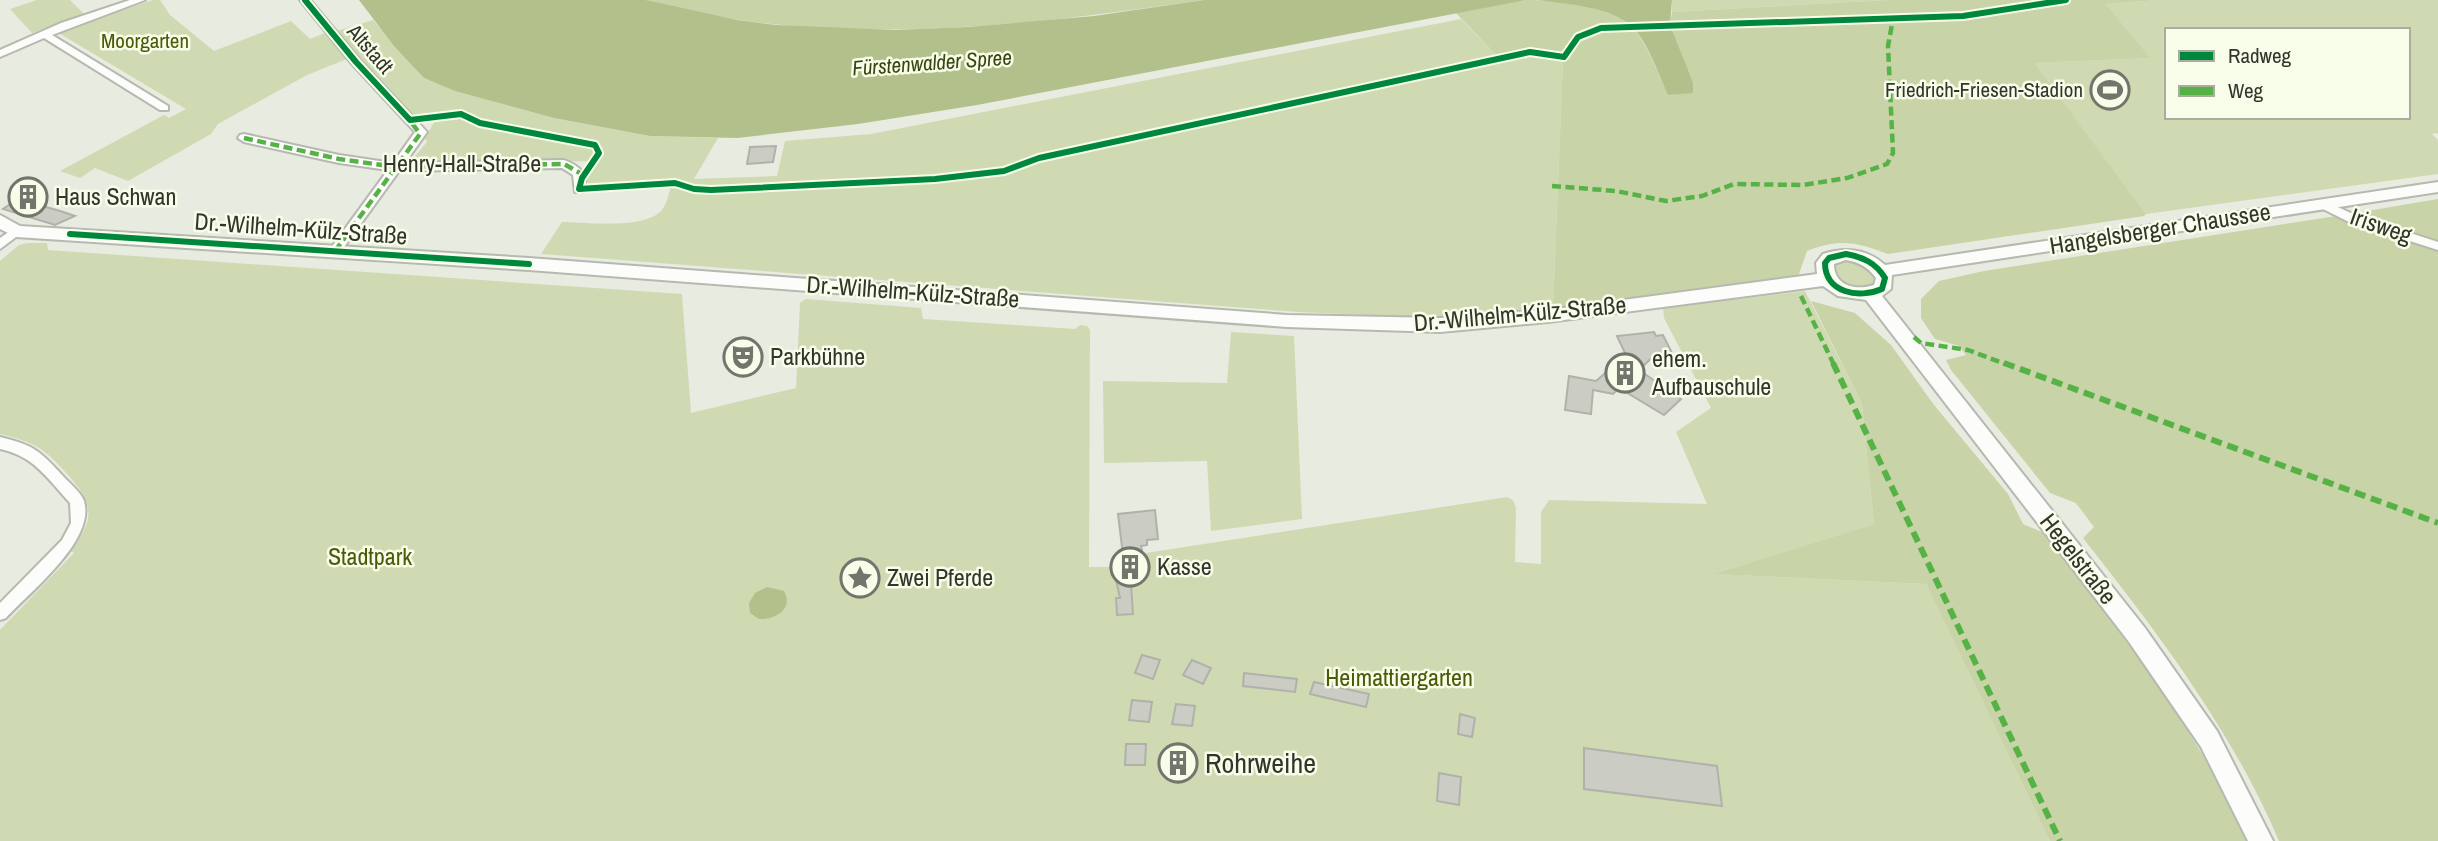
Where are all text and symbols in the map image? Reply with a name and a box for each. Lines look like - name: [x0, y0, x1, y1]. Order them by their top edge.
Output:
- street label: Altstadt: [340, 17, 400, 80]
- park label: Moorgarten: [101, 26, 189, 55]
- legend: [2165, 28, 2410, 119]
- text: Radweg: [2228, 41, 2292, 70]
- water label: Fürstenwalder Spree: [851, 42, 1013, 83]
- sports icon: Friedrich-Friesen-Stadion: [2089, 69, 2131, 111]
- place label: Friedrich-Friesen-Stadion: [1885, 75, 2083, 104]
- text: Weg: [2228, 76, 2264, 105]
- street label: Henry-Hall-Straße: [383, 147, 541, 179]
- building icon: Haus Schwan: [7, 176, 49, 218]
- place label: Haus Schwan: [55, 180, 176, 212]
- street label: Hangelsberger Chaussee: [2047, 195, 2273, 261]
- street label: Irisweg: [2346, 200, 2417, 251]
- street label: Dr.-Wilhelm-Külz-Straße: [194, 205, 409, 251]
- street label: Dr.-Wilhelm-Külz-Straße: [806, 268, 1021, 314]
- street label: Dr.-Wilhelm-Külz-Straße: [1412, 288, 1628, 338]
- theatre icon: Parkbühne: [722, 336, 764, 378]
- place label: Parkbühne: [770, 340, 865, 372]
- place label: ehem. Aufbauschule: [1651, 342, 1771, 402]
- building icon: ehem. Aufbauschule: [1604, 352, 1646, 394]
- street label: Hegelstraße: [2033, 506, 2124, 610]
- park label: Stadtpark: [328, 540, 412, 572]
- building icon: Kasse: [1109, 546, 1151, 588]
- place label: Kasse: [1157, 550, 1212, 582]
- place icon: Zwei Pferde: [839, 557, 881, 599]
- place label: Zwei Pferde: [887, 561, 993, 593]
- park label: Heimattiergarten: [1325, 661, 1473, 693]
- building icon: Rohrweihe: [1157, 742, 1199, 784]
- place label: Rohrweihe: [1205, 744, 1316, 782]

